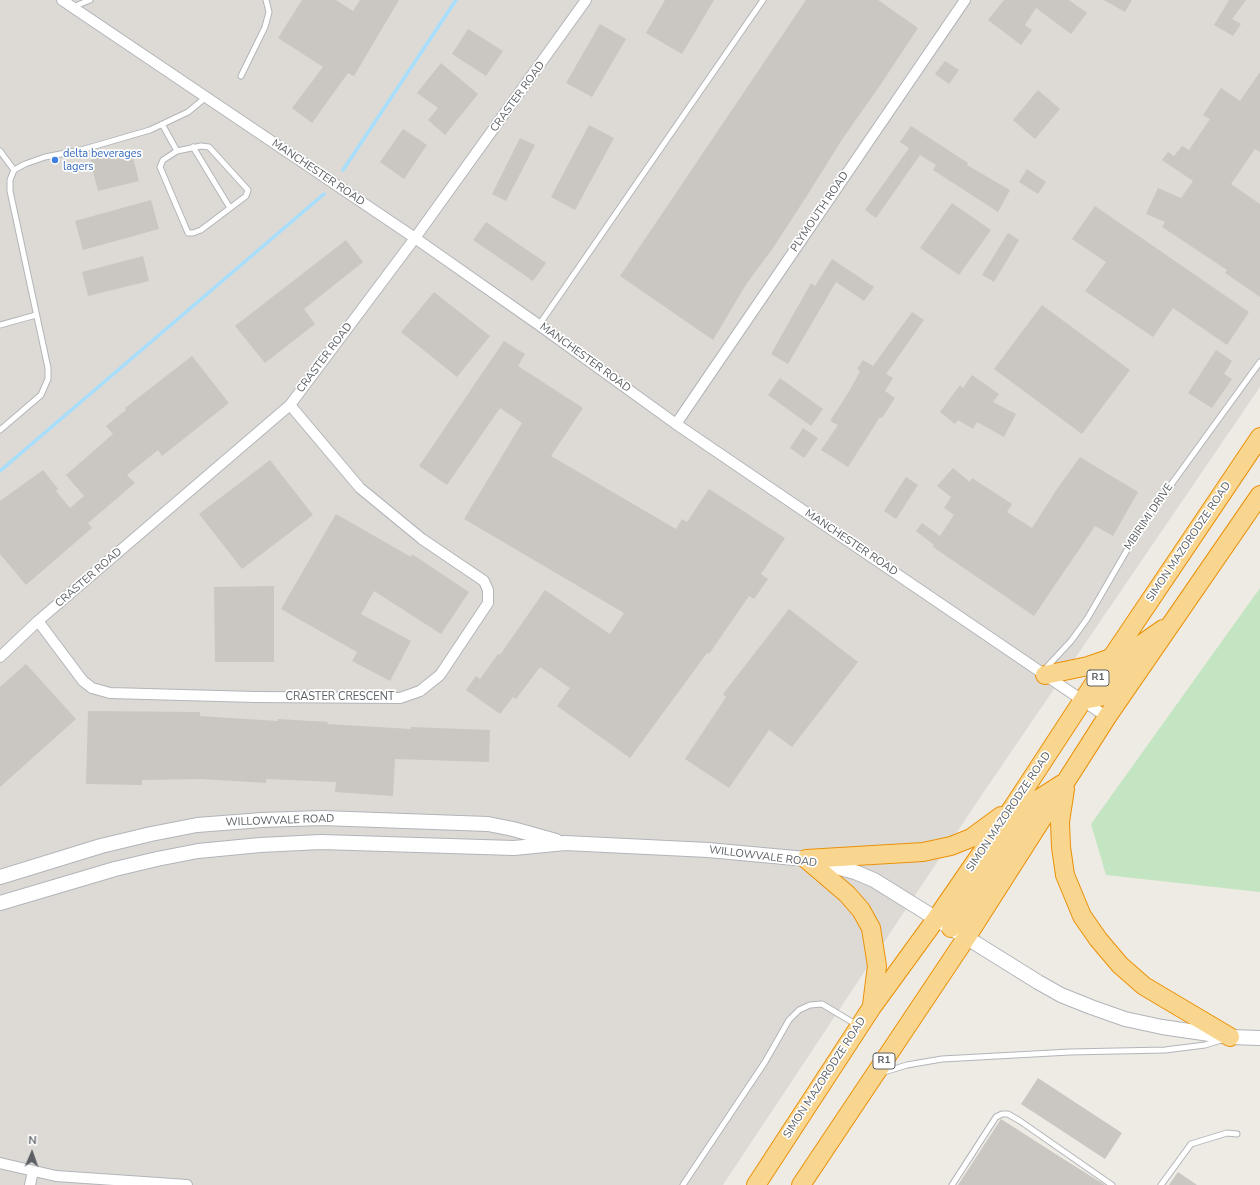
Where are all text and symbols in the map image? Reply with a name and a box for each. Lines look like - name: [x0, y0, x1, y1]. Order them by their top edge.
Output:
- street label: CRASTER ROAD: [488, 59, 548, 135]
- street label: MANCHESTER ROAD: [269, 137, 367, 209]
- place label: delta beverages lagers: [63, 147, 142, 173]
- marker: delta beverages lagers: [50, 155, 60, 165]
- street label: PLYMOUTH ROAD: [788, 169, 852, 255]
- street label: CRASTER ROAD: [294, 320, 356, 396]
- street label: MANCHESTER ROAD: [537, 321, 633, 395]
- street label: SIMON MAZORODZE ROAD: [1144, 480, 1234, 604]
- street label: MBIRIMI DRIVE: [1122, 481, 1176, 553]
- street label: MANCHESTER ROAD: [802, 507, 900, 579]
- street label: CRASTER ROAD: [53, 545, 125, 611]
- road number: R1: [1087, 670, 1109, 686]
- street label: CRASTER CRESCENT: [286, 690, 394, 704]
- street label: SIMON MAZORODZE ROAD: [964, 750, 1054, 874]
- street label: WILLOWVALE ROAD: [225, 813, 335, 829]
- street label: WILLOWVALE ROAD: [708, 844, 818, 870]
- street label: SIMON MAZORODZE ROAD: [781, 1015, 869, 1141]
- road number: R1: [873, 1053, 895, 1069]
- north arrow: [12, 1133, 52, 1173]
- text: N: [28, 1133, 37, 1148]

